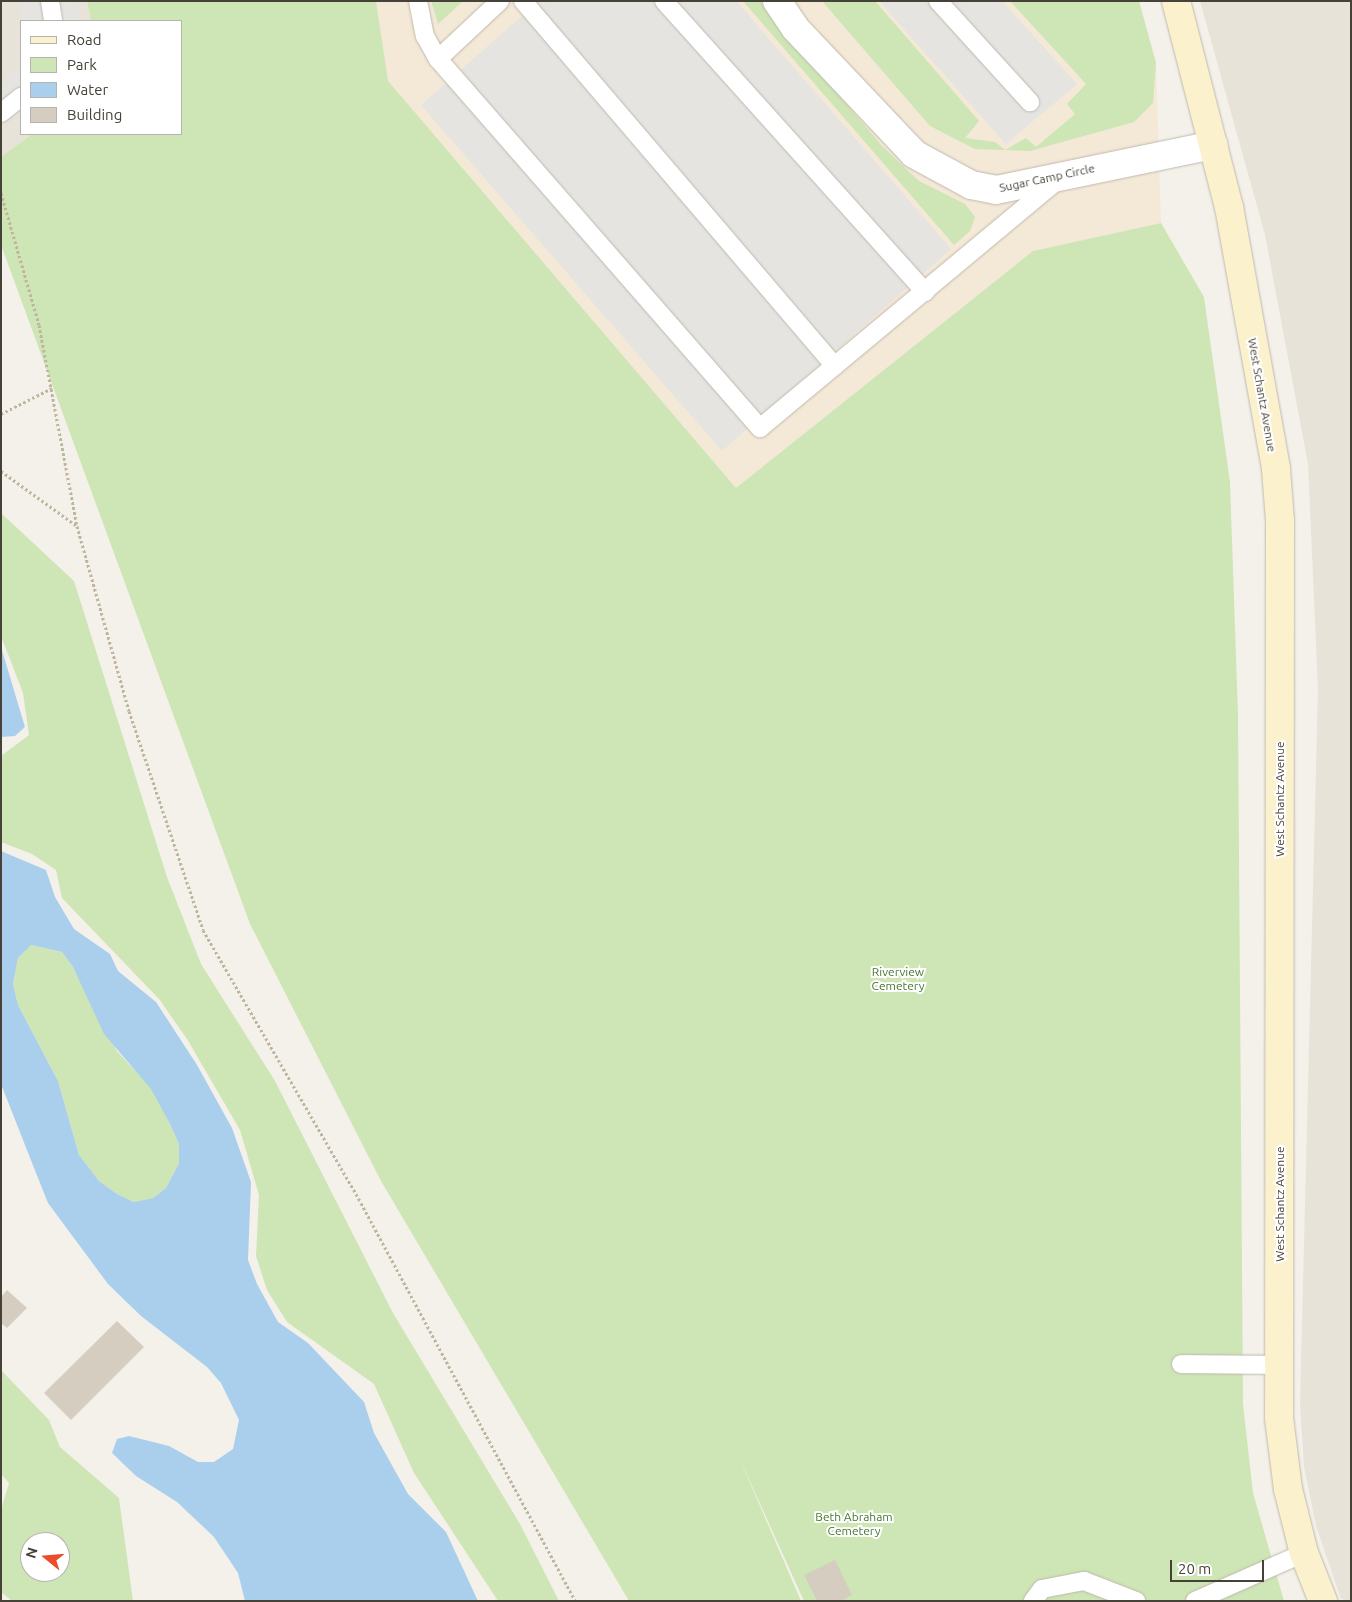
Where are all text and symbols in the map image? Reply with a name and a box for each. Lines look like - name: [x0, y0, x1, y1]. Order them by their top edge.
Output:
- legend: [20, 20, 182, 135]
- text: Road: [67, 31, 102, 48]
- text: Park: [67, 56, 97, 73]
- text: Water: [67, 81, 108, 98]
- text: Building: [67, 106, 122, 123]
- street label: Sugar Camp Circle: [998, 161, 1096, 195]
- street label: West Schantz Avenue: [1245, 337, 1279, 453]
- street label: West Schantz Avenue: [1273, 741, 1287, 857]
- park label: Riverview Cemetery: [872, 965, 924, 993]
- street label: West Schantz Avenue: [1273, 1146, 1287, 1262]
- park label: Beth Abraham Cemetery: [815, 1510, 893, 1538]
- north arrow: [20, 1532, 70, 1582]
- text: N: [22, 1546, 41, 1560]
- scale bar: [1172, 1550, 1266, 1582]
- text: 20 m: [1178, 1560, 1211, 1577]

